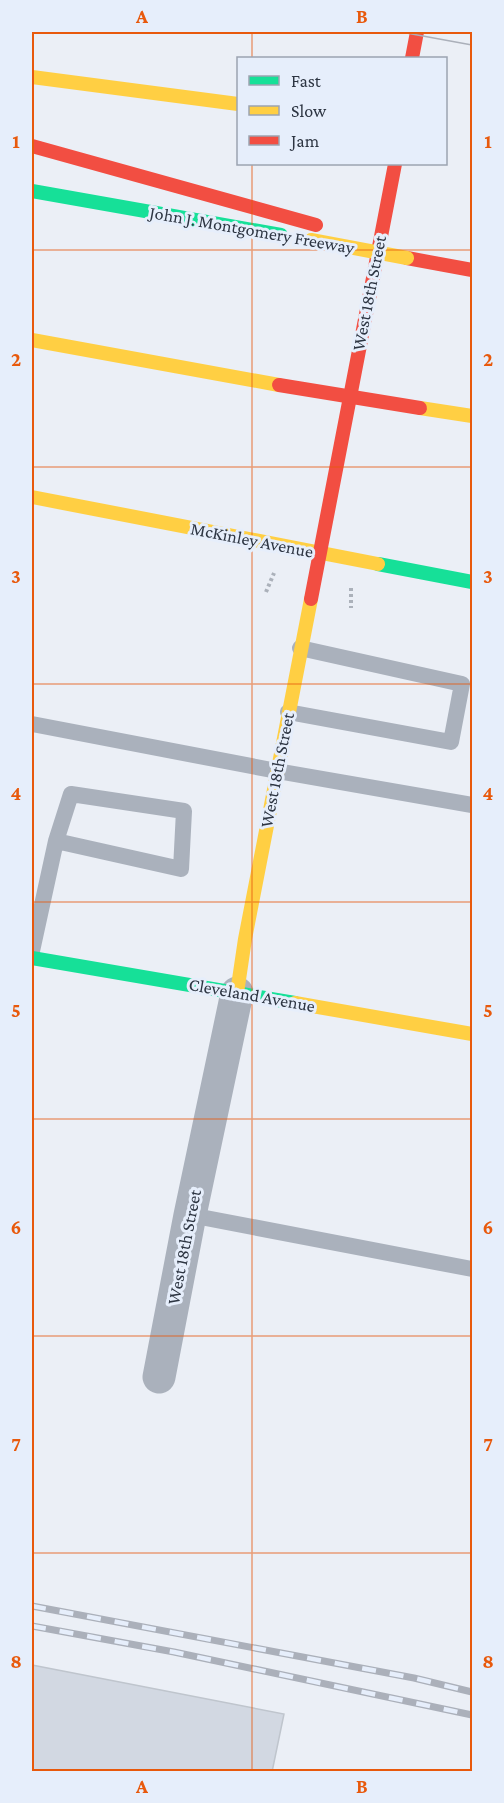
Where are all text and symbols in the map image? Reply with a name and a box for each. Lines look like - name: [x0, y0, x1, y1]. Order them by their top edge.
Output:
- text: A: [135, 5, 149, 27]
- text: B: [356, 5, 368, 27]
- legend: [237, 57, 447, 165]
- text: Fast: [291, 71, 322, 91]
- text: Slow: [291, 101, 327, 121]
- text: 1: [12, 130, 20, 152]
- text: 1: [484, 130, 492, 152]
- text: Jam: [289, 131, 320, 151]
- street label: John J. Montgomery Freeway: [146, 202, 357, 258]
- street label: West 18th Street: [348, 233, 390, 352]
- text: 2: [11, 348, 21, 370]
- text: 2: [483, 348, 493, 370]
- street label: McKinley Avenue: [189, 518, 315, 562]
- text: 3: [11, 565, 21, 587]
- text: 3: [483, 565, 493, 587]
- street label: West 18th Street: [256, 710, 298, 829]
- text: 4: [11, 782, 22, 804]
- text: 4: [483, 782, 494, 804]
- street label: Cleveland Avenue: [187, 974, 317, 1016]
- text: 5: [11, 999, 21, 1021]
- text: 5: [483, 999, 493, 1021]
- street label: West 18th Street: [163, 1187, 205, 1306]
- text: 6: [11, 1216, 21, 1238]
- text: 6: [483, 1216, 493, 1238]
- text: 7: [11, 1433, 21, 1455]
- text: 7: [483, 1433, 493, 1455]
- text: 8: [10, 1650, 22, 1672]
- text: 8: [482, 1650, 494, 1672]
- text: A: [135, 1775, 149, 1797]
- text: B: [356, 1775, 368, 1797]

